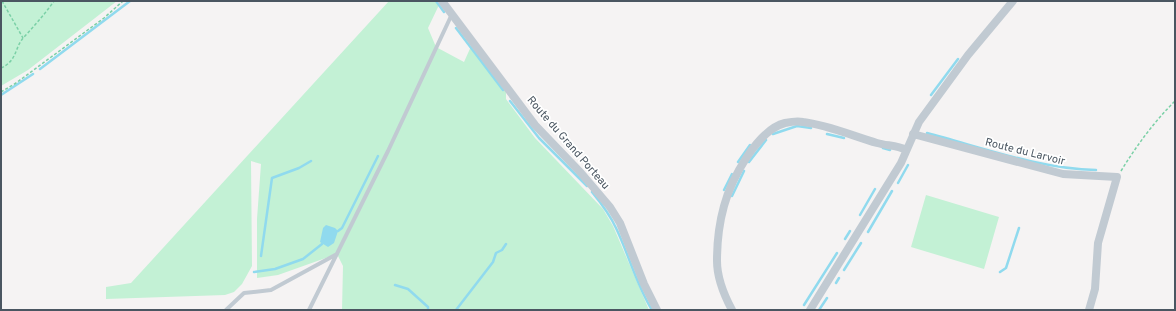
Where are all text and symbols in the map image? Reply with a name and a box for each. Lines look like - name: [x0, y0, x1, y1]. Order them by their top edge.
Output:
- street label: Route du Grand Porteau: [524, 94, 612, 192]
- street label: Route du Larvoir: [983, 135, 1067, 169]

